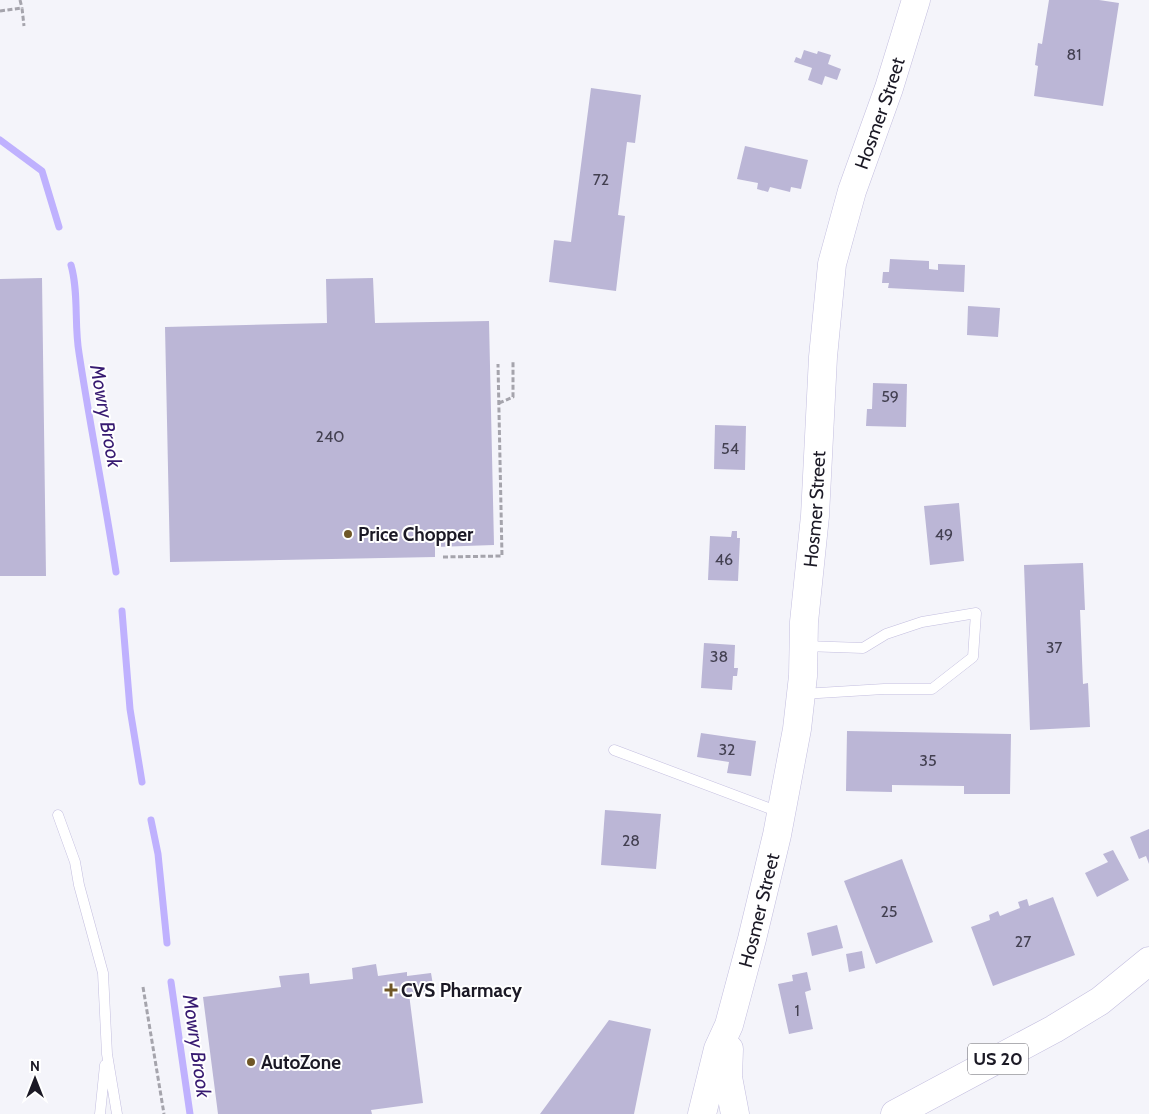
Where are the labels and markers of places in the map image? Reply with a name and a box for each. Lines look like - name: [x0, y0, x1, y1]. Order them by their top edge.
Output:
- place label: Price Chopper: [358, 523, 474, 546]
- marker: Price Chopper: [342, 528, 354, 540]
- place label: CVS Pharmacy: [401, 979, 523, 1002]
- marker: CVS Pharmacy: [385, 984, 397, 996]
- place label: AutoZone: [261, 1051, 341, 1074]
- marker: AutoZone: [245, 1056, 257, 1068]

